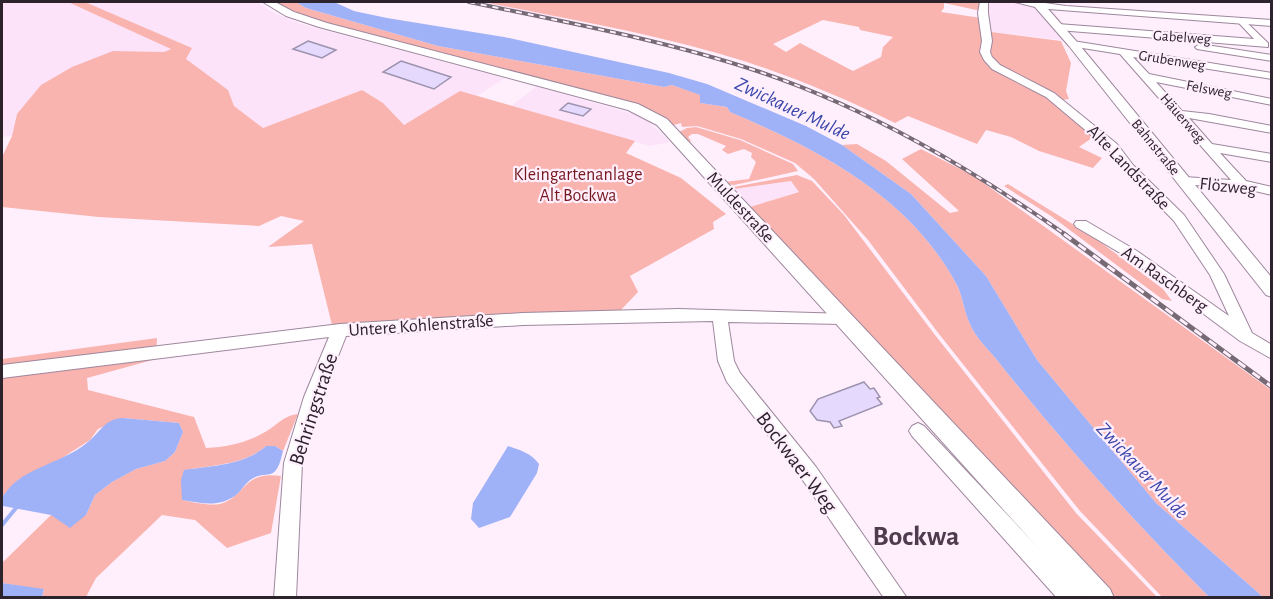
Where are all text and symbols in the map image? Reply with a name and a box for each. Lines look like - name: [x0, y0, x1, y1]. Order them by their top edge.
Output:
- street label: Gabelweg: [1152, 28, 1212, 47]
- street label: Grubenweg: [1138, 48, 1207, 73]
- water label: Zwickauer Mulde: [732, 74, 853, 144]
- street label: Felsweg: [1185, 78, 1234, 101]
- street label: Häuerweg: [1157, 91, 1209, 147]
- street label: Bahnstraße: [1129, 116, 1183, 178]
- street label: Alte Landstraße: [1083, 122, 1173, 214]
- park label: Kleingartenanlage Alt Bockwa: [513, 166, 643, 205]
- street label: Muldestraße: [703, 169, 777, 247]
- street label: Flözweg: [1199, 175, 1257, 199]
- street label: Am Raschberg: [1118, 244, 1211, 316]
- street label: Untere Kohlenstraße: [348, 312, 494, 340]
- street label: Behringstraße: [285, 351, 341, 468]
- street label: Bockwaer Weg: [752, 408, 842, 517]
- water label: Zwickauer Mulde: [1093, 418, 1192, 523]
- district label: Bockwa: [872, 523, 960, 551]

